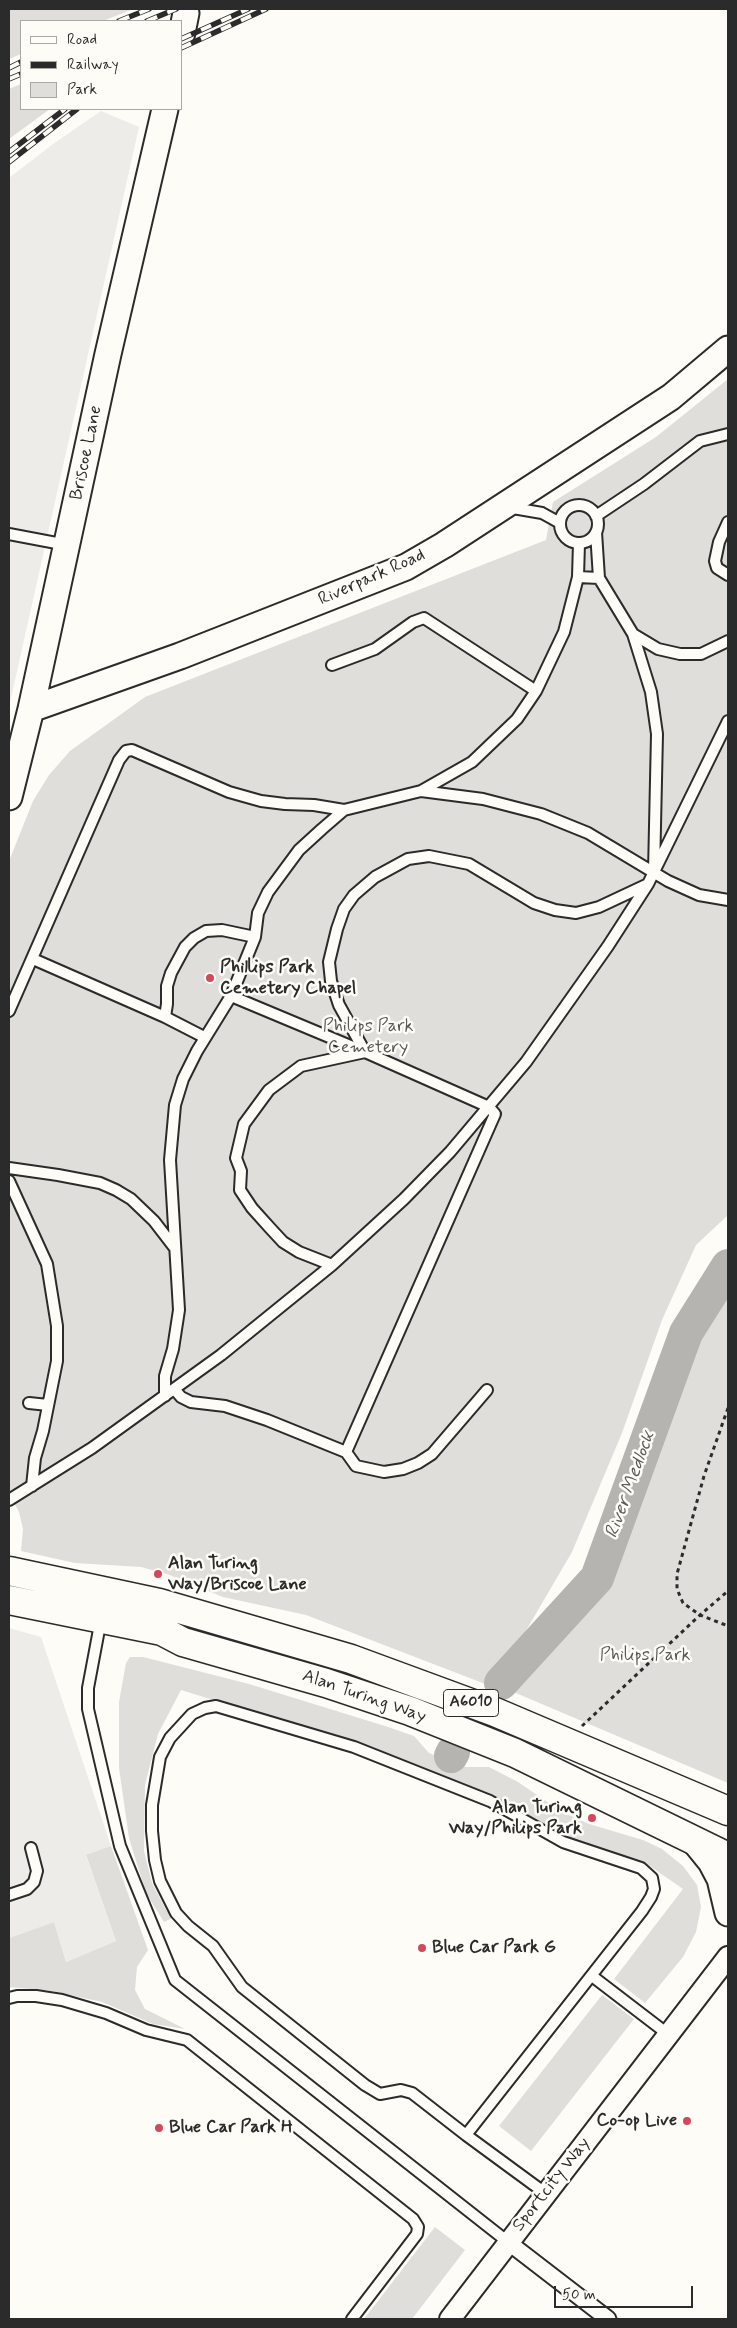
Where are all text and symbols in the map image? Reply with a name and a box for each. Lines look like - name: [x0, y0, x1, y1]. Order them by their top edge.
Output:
- legend: [20, 20, 182, 110]
- text: Road: [67, 30, 97, 50]
- text: Railway: [67, 55, 119, 75]
- text: Park: [67, 80, 97, 100]
- street label: Briscoe Lane: [66, 404, 108, 502]
- street label: Riverpark Road: [315, 545, 429, 611]
- place label: Phillips Park Cemetery Chapel: [220, 957, 356, 1000]
- marker: Phillips Park Cemetery Chapel: [204, 972, 216, 984]
- park label: Philips Park Cemetery: [323, 1016, 413, 1058]
- water label: River Medlock: [601, 1428, 661, 1542]
- place label: Alan Turing Way/Briscoe Lane: [168, 1553, 307, 1596]
- marker: Alan Turing Way/Briscoe Lane: [152, 1568, 164, 1580]
- park label: Philips Park: [600, 1645, 690, 1667]
- street label: Alan Turing Way: [299, 1666, 429, 1728]
- road number: A6010: [444, 1690, 498, 1716]
- place label: Alan Turing Way/Philips Park: [449, 1797, 582, 1840]
- marker: Alan Turing Way/Philips Park: [586, 1812, 598, 1824]
- place label: Blue Car Park G: [432, 1937, 556, 1959]
- marker: Blue Car Park G: [416, 1942, 428, 1954]
- place label: Co-op Live: [597, 2110, 677, 2132]
- marker: Co-op Live: [681, 2115, 693, 2127]
- place label: Blue Car Park H: [169, 2117, 293, 2139]
- marker: Blue Car Park H: [153, 2122, 165, 2134]
- street label: Sportcity Way: [509, 2134, 595, 2236]
- scale bar: [557, 2276, 696, 2308]
- text: 50 m: [562, 2285, 596, 2305]

